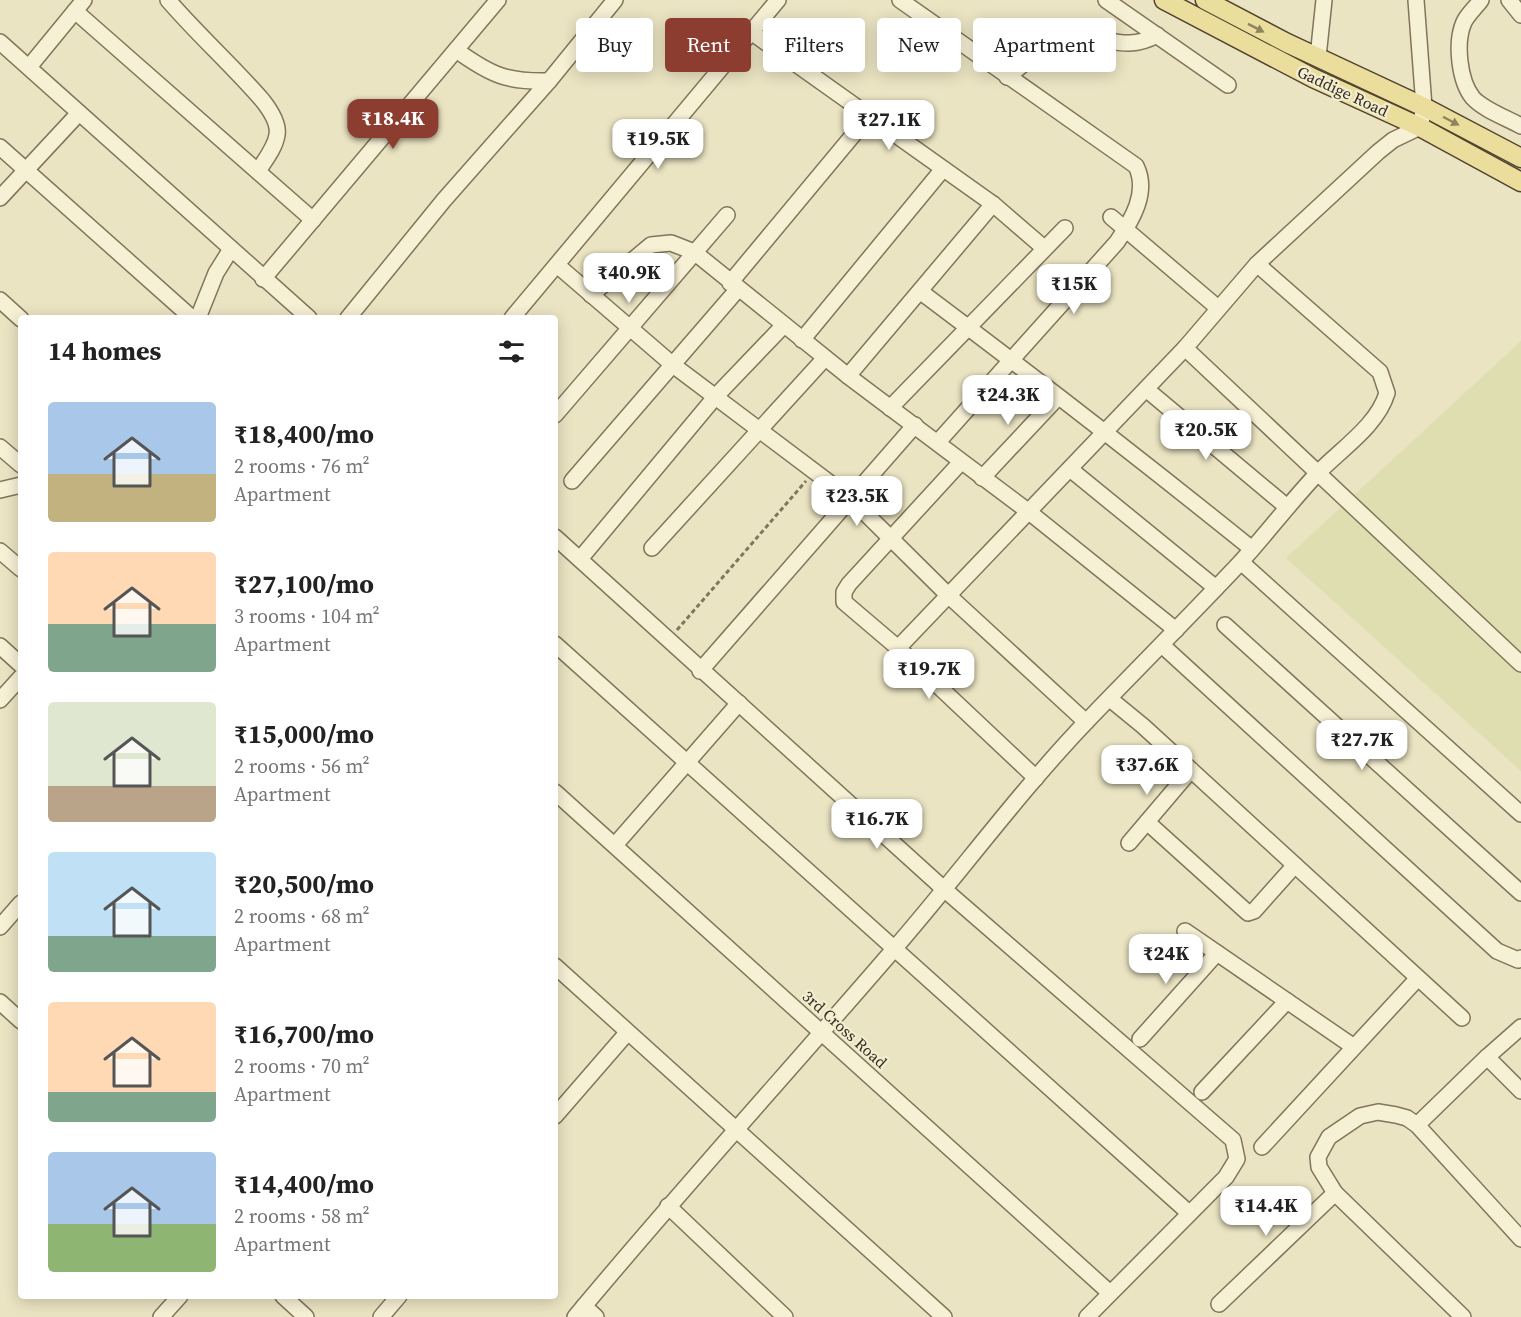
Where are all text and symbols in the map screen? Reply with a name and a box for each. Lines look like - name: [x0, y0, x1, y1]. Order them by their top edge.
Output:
- chip: Buy: [576, 18, 653, 72]
- chip: Rent: [665, 18, 751, 72]
- chip: Filters: [763, 18, 865, 72]
- chip: New: [877, 18, 961, 72]
- chip: Apartment: [973, 18, 1116, 72]
- one-way arrow: [1248, 23, 1265, 33]
- street label: Gaddige Road: [1294, 60, 1392, 122]
- pin: ₹18.4K: [344, 99, 442, 150]
- pin: ₹27.1K: [840, 100, 938, 151]
- text: ₹18.4K: [361, 104, 425, 132]
- text: ₹27.1K: [857, 105, 921, 133]
- one-way arrow: [1443, 116, 1460, 126]
- pin: ₹19.5K: [609, 119, 707, 170]
- text: ₹19.5K: [626, 124, 690, 152]
- pin: ₹40.9K: [580, 253, 678, 304]
- text: ₹40.9K: [597, 258, 661, 286]
- pin: ₹15K: [1038, 264, 1110, 315]
- text: ₹15K: [1051, 269, 1097, 297]
- text: 14 homes: [48, 333, 161, 369]
- icon: filters: [495, 335, 528, 368]
- pin: ₹24.3K: [959, 375, 1057, 426]
- text: ₹24.3K: [976, 380, 1040, 408]
- pin: ₹20.5K: [1157, 410, 1255, 461]
- text: ₹20.5K: [1174, 415, 1238, 443]
- text: ₹18,400/mo: [234, 416, 374, 452]
- icon: home: [96, 426, 168, 498]
- text: 2 rooms · 76 m²: [234, 452, 370, 480]
- pin: ₹23.5K: [808, 476, 906, 527]
- text: Apartment: [234, 480, 331, 508]
- text: ₹23.5K: [825, 481, 889, 509]
- text: ₹27,100/mo: [234, 566, 374, 602]
- icon: home: [96, 576, 168, 648]
- text: 3 rooms · 104 m²: [234, 602, 380, 630]
- text: Apartment: [234, 630, 331, 658]
- pin: ₹19.7K: [880, 649, 978, 700]
- text: ₹19.7K: [897, 654, 961, 682]
- text: ₹15,000/mo: [234, 716, 374, 752]
- pin: ₹27.7K: [1313, 720, 1411, 771]
- text: ₹27.7K: [1330, 725, 1394, 753]
- icon: home: [96, 726, 168, 798]
- pin: ₹37.6K: [1098, 745, 1196, 796]
- text: ₹37.6K: [1115, 750, 1179, 778]
- text: 2 rooms · 56 m²: [234, 752, 370, 780]
- text: Apartment: [234, 780, 331, 808]
- pin: ₹16.7K: [828, 799, 926, 850]
- text: ₹16.7K: [845, 804, 909, 832]
- text: ₹20,500/mo: [234, 866, 374, 902]
- icon: home: [96, 876, 168, 948]
- text: 2 rooms · 68 m²: [234, 902, 370, 930]
- text: Apartment: [234, 930, 331, 958]
- pin: ₹24K: [1130, 934, 1202, 985]
- text: ₹24K: [1143, 939, 1189, 967]
- street label: 3rd Cross Road: [798, 985, 892, 1073]
- text: ₹16,700/mo: [234, 1016, 374, 1052]
- icon: home: [96, 1026, 168, 1098]
- text: 2 rooms · 70 m²: [234, 1052, 370, 1080]
- text: Apartment: [234, 1080, 331, 1108]
- text: ₹14,400/mo: [234, 1166, 374, 1202]
- icon: home: [96, 1176, 168, 1248]
- pin: ₹14.4K: [1217, 1186, 1315, 1237]
- text: ₹14.4K: [1234, 1191, 1298, 1219]
- text: 2 rooms · 58 m²: [234, 1202, 370, 1230]
- text: Apartment: [234, 1230, 331, 1258]

